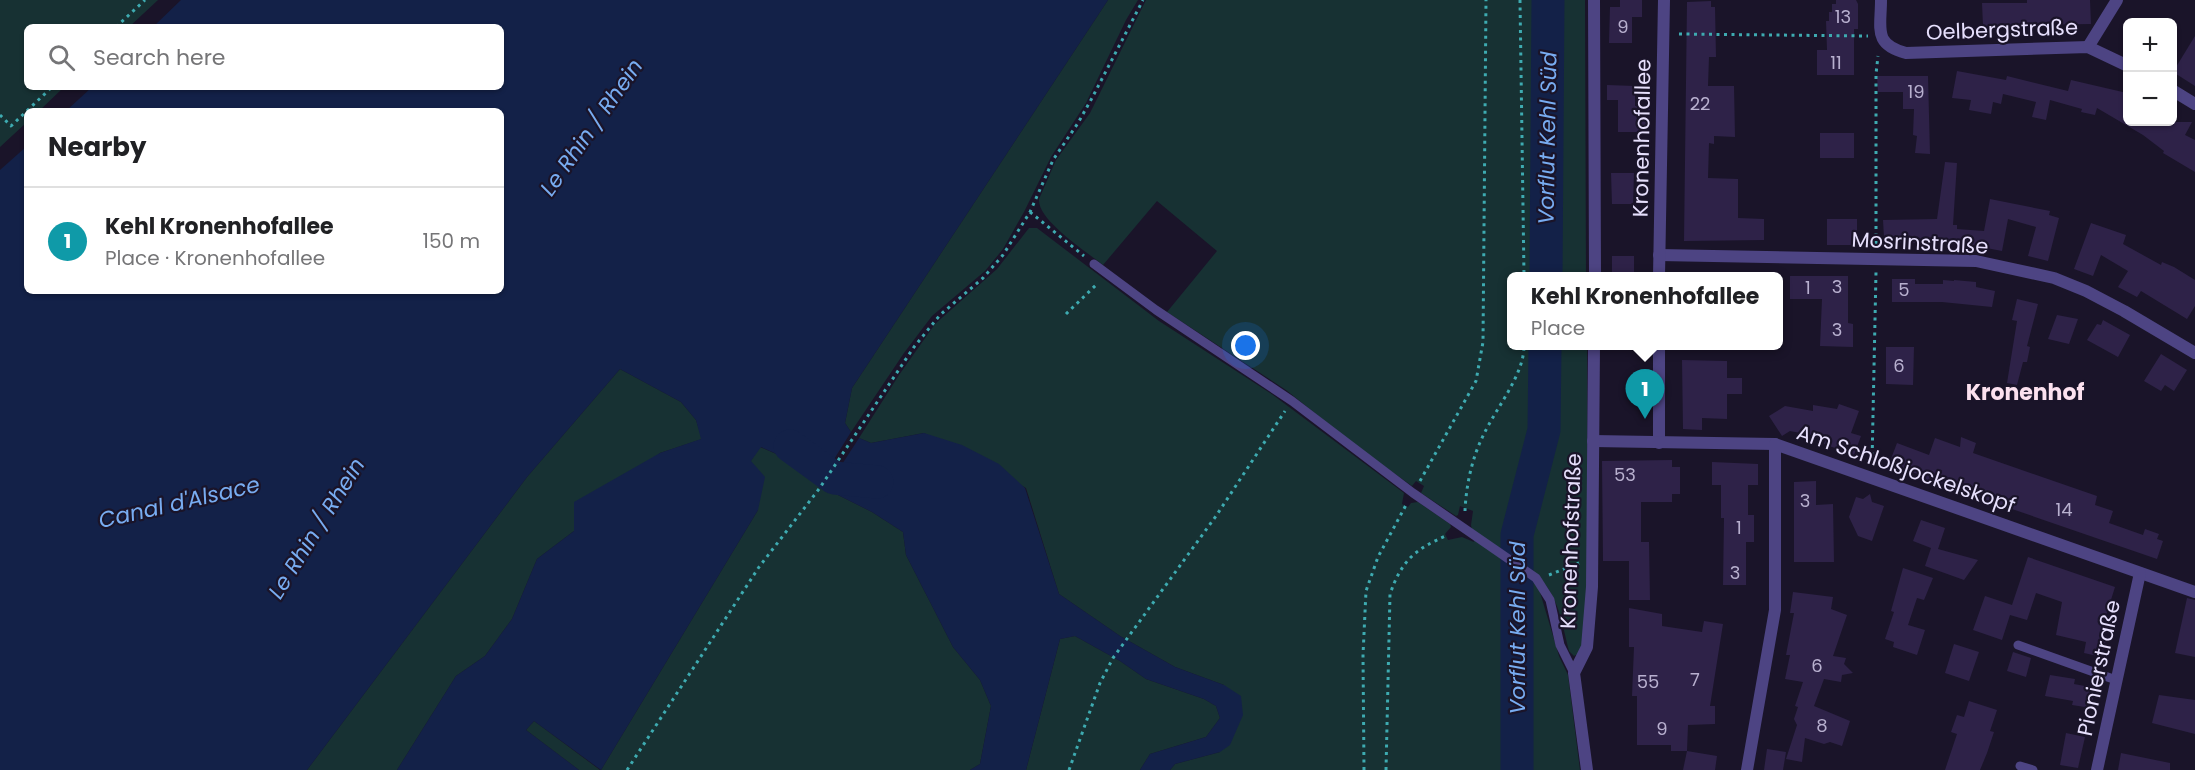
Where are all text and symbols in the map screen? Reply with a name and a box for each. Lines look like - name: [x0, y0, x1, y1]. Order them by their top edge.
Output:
- house number: 13: [1835, 4, 1851, 29]
- street label: Oelbergstraße: [1926, 12, 2078, 47]
- house number: 9: [1617, 14, 1629, 39]
- map controls: [2123, 18, 2177, 126]
- button: +: [2123, 18, 2177, 72]
- search box: [24, 24, 504, 90]
- icon: search: [45, 41, 78, 74]
- text: Search here: [93, 42, 226, 73]
- house number: 11: [1830, 50, 1842, 75]
- water label: Vorflut Kehl Süd: [1530, 51, 1565, 225]
- water label: Le Rhin / Rhein: [533, 53, 650, 202]
- street label: Kronenhofallee: [1626, 59, 1657, 217]
- button: −: [2123, 72, 2177, 126]
- house number: 19: [1907, 79, 1925, 104]
- house number: 22: [1690, 91, 1710, 116]
- text: Nearby: [48, 129, 146, 165]
- text: Kehl Kronenhofallee: [105, 211, 334, 242]
- street label: Mosrinstraße: [1851, 224, 1989, 261]
- text: 1: [64, 227, 71, 255]
- text: 150 m: [423, 227, 480, 255]
- text: Place · Kronenhofallee: [105, 244, 325, 272]
- popup: [1507, 272, 1783, 350]
- house number: 3: [1832, 274, 1842, 299]
- house number: 1: [1805, 275, 1811, 300]
- house number: 5: [1898, 277, 1910, 302]
- text: Kehl Kronenhofallee: [1531, 281, 1759, 312]
- text: Place: [1531, 314, 1585, 342]
- house number: 3: [1832, 317, 1842, 342]
- your location: [1231, 331, 1260, 360]
- house number: 6: [1893, 353, 1905, 378]
- pin: 1: [1626, 370, 1664, 419]
- district label: Kronenhof: [1966, 377, 2084, 408]
- street label: Am Schloßjockelskopf: [1793, 417, 2019, 520]
- water label: Le Rhin / Rhein: [261, 452, 372, 605]
- street label: Kronenhofstraße: [1553, 453, 1588, 629]
- house number: 53: [1614, 462, 1636, 487]
- water label: Canal d'Alsace: [95, 469, 263, 536]
- house number: 3: [1800, 488, 1810, 513]
- house number: 14: [2055, 497, 2073, 522]
- house number: 1: [1736, 515, 1742, 540]
- water label: Vorflut Kehl Süd: [1502, 541, 1533, 715]
- house number: 3: [1730, 560, 1740, 585]
- street label: Pionierstraße: [2070, 597, 2127, 738]
- house number: 6: [1811, 653, 1823, 678]
- house number: 7: [1690, 667, 1700, 692]
- house number: 55: [1637, 669, 1659, 694]
- house number: 8: [1816, 713, 1828, 738]
- house number: 9: [1656, 716, 1668, 741]

